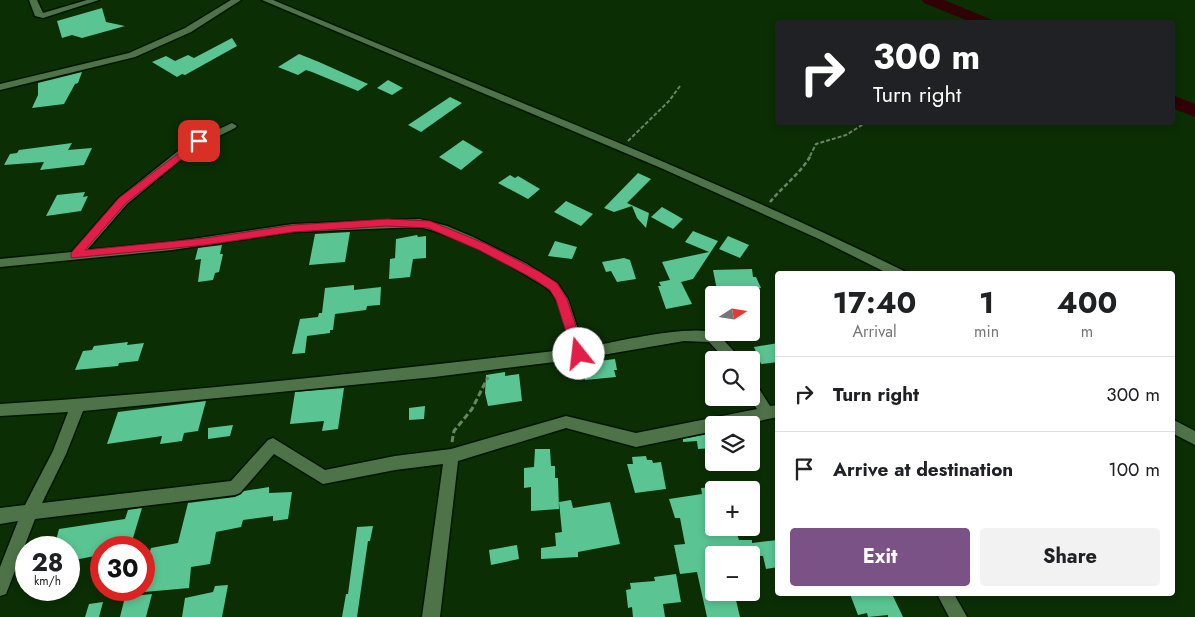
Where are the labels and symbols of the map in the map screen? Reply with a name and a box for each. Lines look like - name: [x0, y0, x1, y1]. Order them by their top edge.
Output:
- pin: [178, 120, 220, 162]
- north arrow: [705, 286, 760, 341]
- position arrow: [552, 327, 604, 379]
- speed limit sign: 30: [90, 536, 155, 601]

